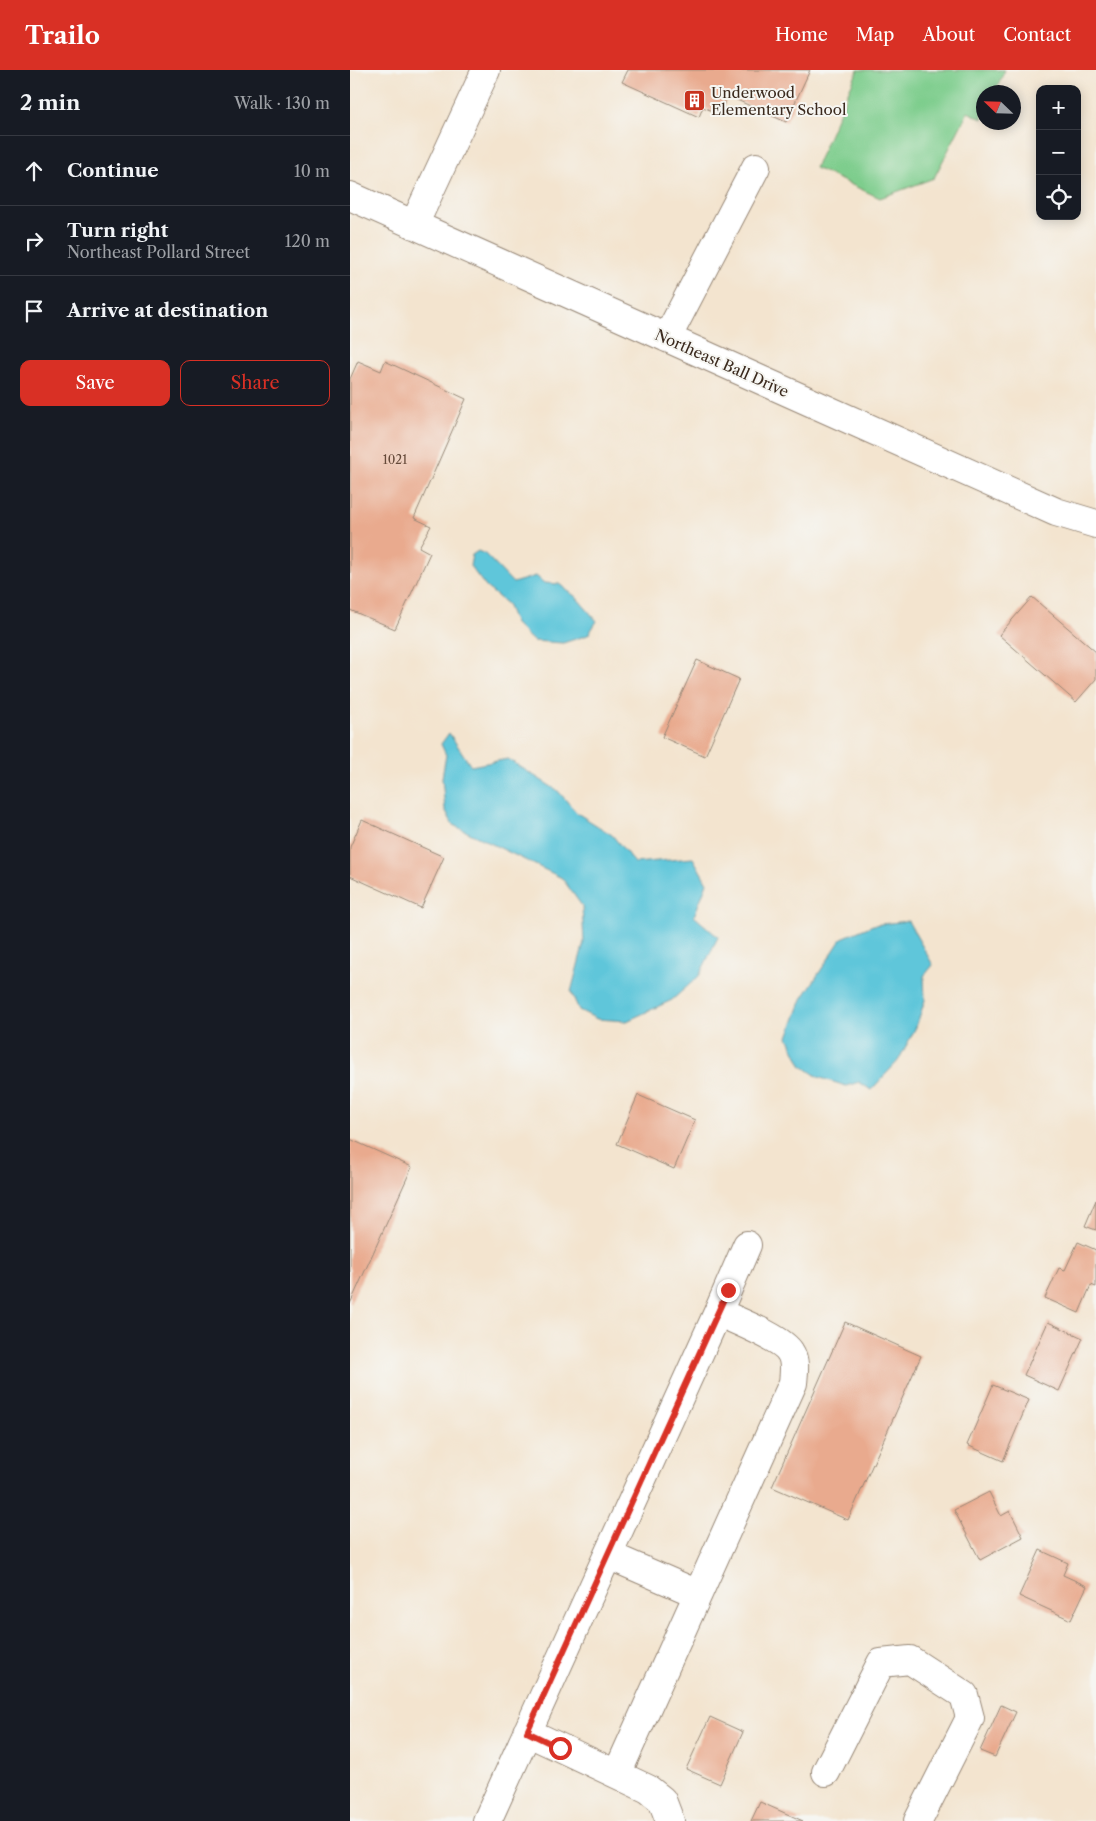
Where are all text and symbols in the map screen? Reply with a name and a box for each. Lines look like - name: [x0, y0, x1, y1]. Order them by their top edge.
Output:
- text: Trailo: [25, 21, 100, 50]
- text: Home: [775, 24, 828, 46]
- text: Map: [856, 24, 894, 46]
- text: About: [922, 24, 975, 46]
- text: Contact: [1003, 24, 1071, 46]
- place label: Underwood Elementary School: [711, 83, 847, 119]
- north arrow: [976, 85, 1021, 130]
- map controls: [1036, 85, 1081, 220]
- button: +: [1036, 85, 1081, 130]
- building icon: Underwood Elementary School: [683, 89, 707, 113]
- text: 2 min: [20, 90, 80, 115]
- text: Walk · 130 m: [234, 93, 330, 113]
- button: −: [1036, 130, 1081, 175]
- icon: ahead: [20, 157, 48, 185]
- text: Continue: [67, 159, 159, 182]
- text: 10 m: [294, 161, 330, 181]
- button: locate: [1036, 175, 1081, 220]
- text: Turn right: [67, 219, 168, 242]
- icon: right: [20, 227, 48, 255]
- text: 120 m: [285, 231, 330, 251]
- text: Northeast Pollard Street: [67, 242, 250, 262]
- icon: arrive: [20, 297, 48, 325]
- text: Arrive at destination: [67, 299, 268, 322]
- street label: Northeast Ball Drive: [652, 325, 792, 401]
- button: Save: [20, 360, 170, 406]
- button: Share: [180, 360, 330, 406]
- house number: 1021: [383, 452, 407, 467]
- route end: [717, 1279, 740, 1302]
- route start: [549, 1737, 572, 1760]

